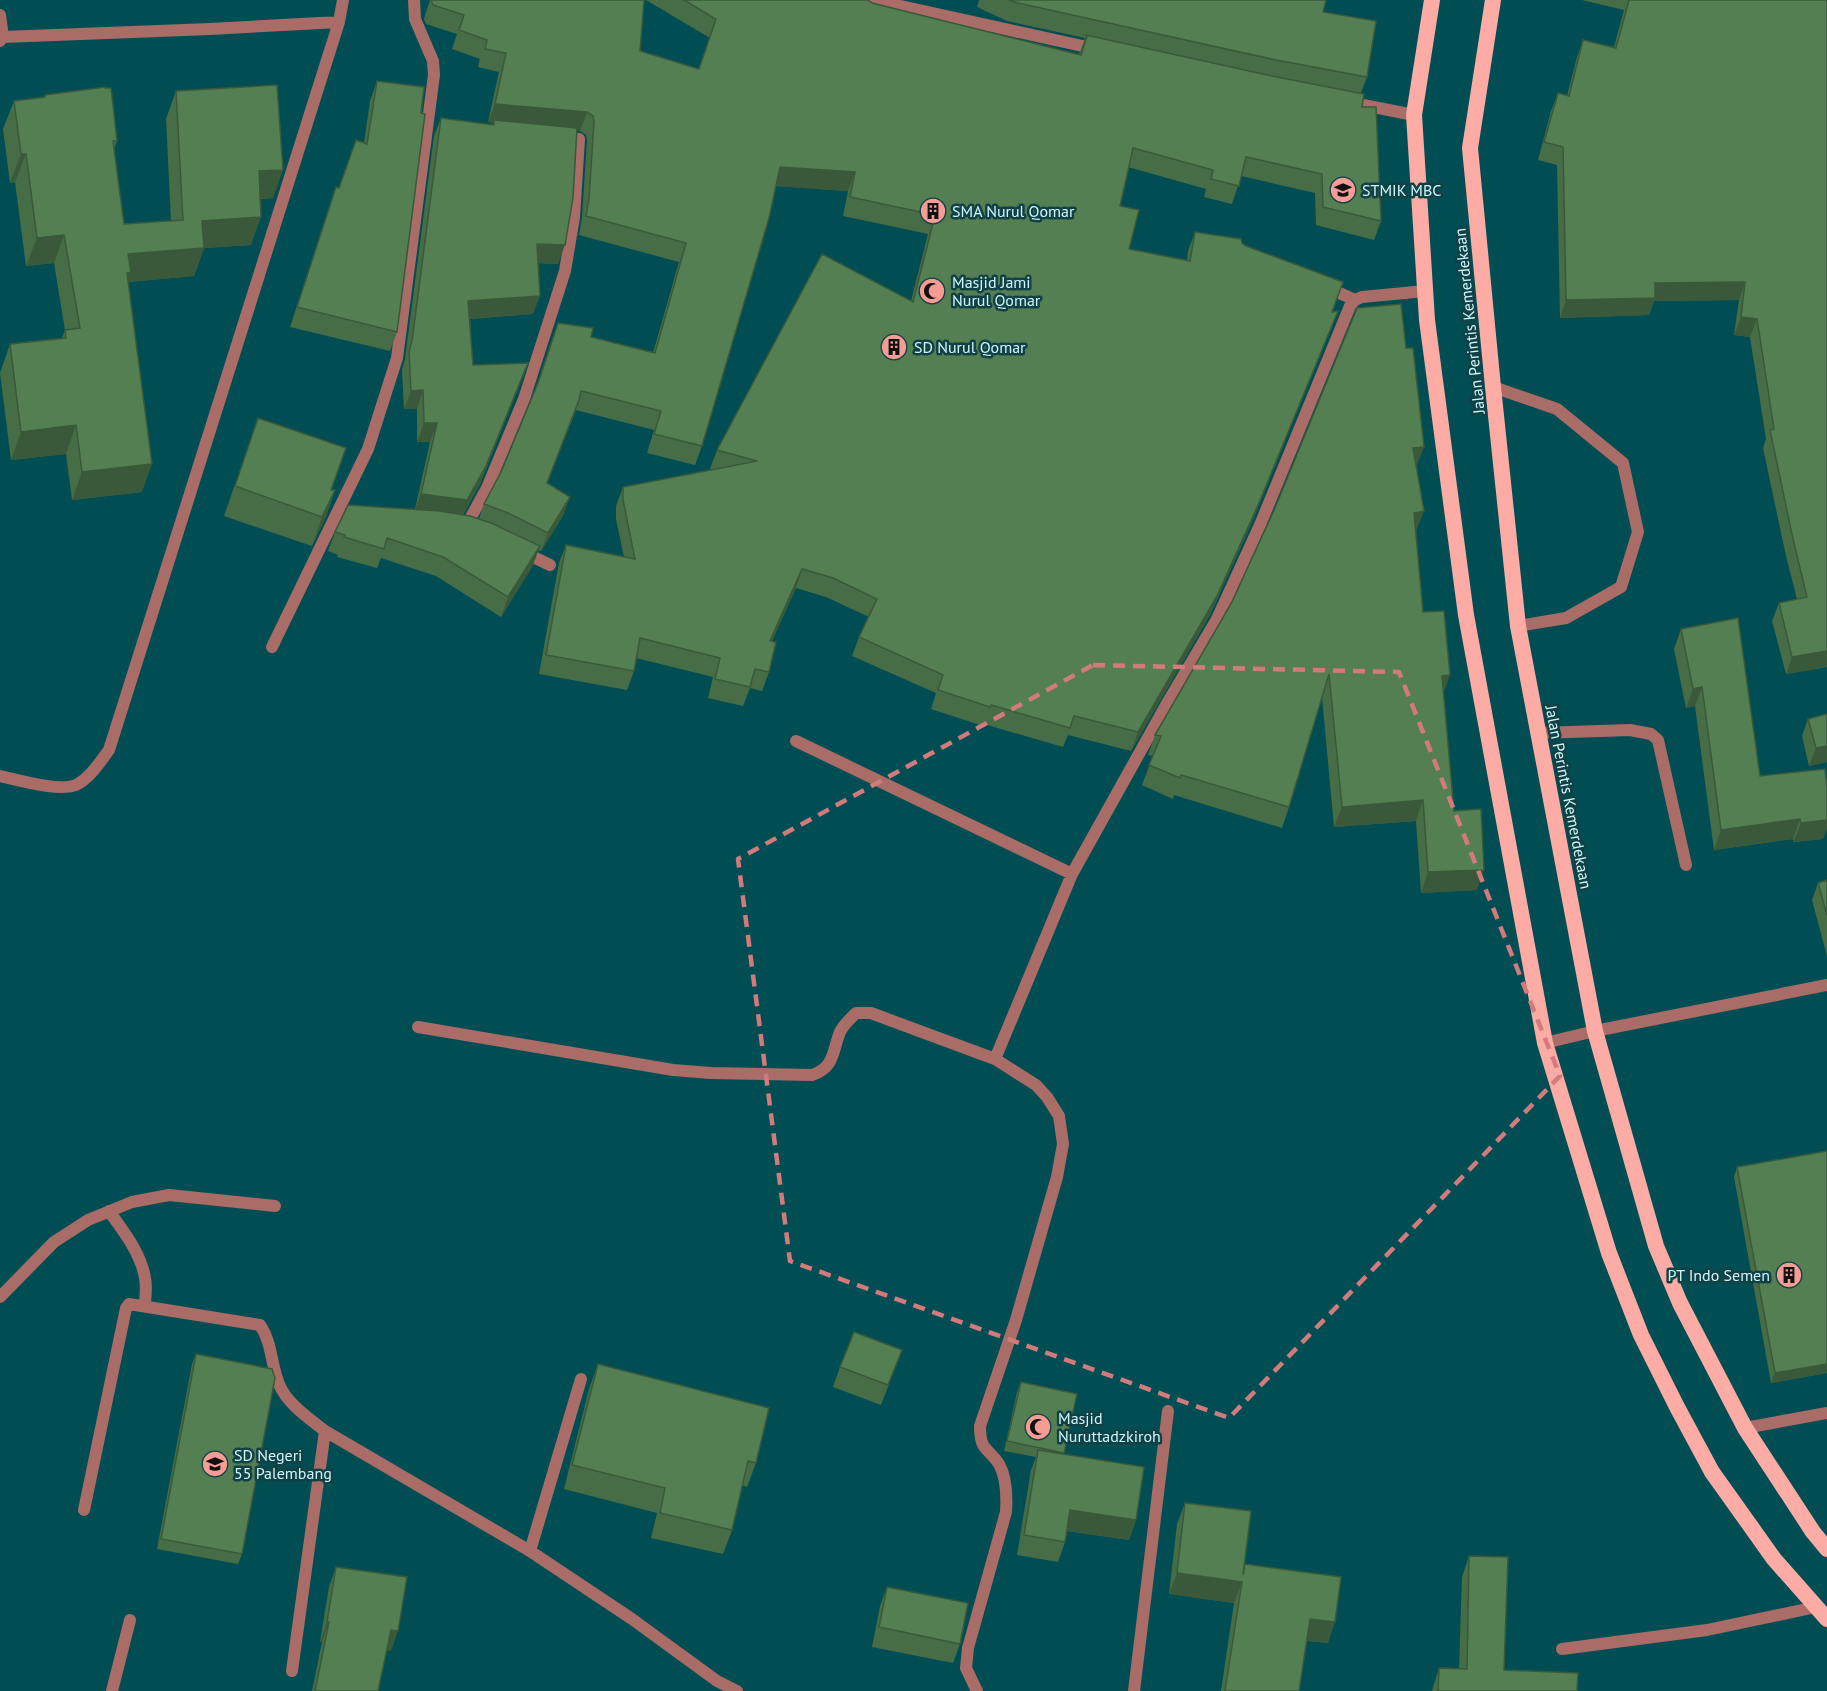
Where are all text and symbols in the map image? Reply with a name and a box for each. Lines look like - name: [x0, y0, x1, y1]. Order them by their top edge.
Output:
- school or university icon: STMIK MBC: [1328, 175, 1358, 205]
- place label: STMIK MBC: [1362, 180, 1441, 200]
- building icon: SMA Nurul Qomar: [918, 196, 948, 226]
- place label: SMA Nurul Qomar: [952, 201, 1075, 221]
- street label: Jalan Perintis Kemerdekaan: [1449, 227, 1489, 416]
- place label: Masjid Jami Nurul Qomar: [952, 272, 1041, 310]
- mosque icon: Masjid Jami Nurul Qomar: [917, 276, 947, 306]
- building icon: SD Nurul Qomar: [879, 332, 909, 362]
- place label: SD Nurul Qomar: [914, 337, 1026, 357]
- street label: Jalan Perintis Kemerdekaan: [1541, 703, 1597, 891]
- building icon: PT Indo Semen: [1774, 1260, 1804, 1290]
- place label: PT Indo Semen: [1667, 1265, 1770, 1285]
- place label: Masjid Nuruttadzkiroh: [1058, 1408, 1161, 1446]
- mosque icon: Masjid Nuruttadzkiroh: [1023, 1412, 1053, 1442]
- place label: SD Negeri 55 Palembang: [234, 1445, 332, 1483]
- school or university icon: SD Negeri 55 Palembang: [200, 1449, 230, 1479]

